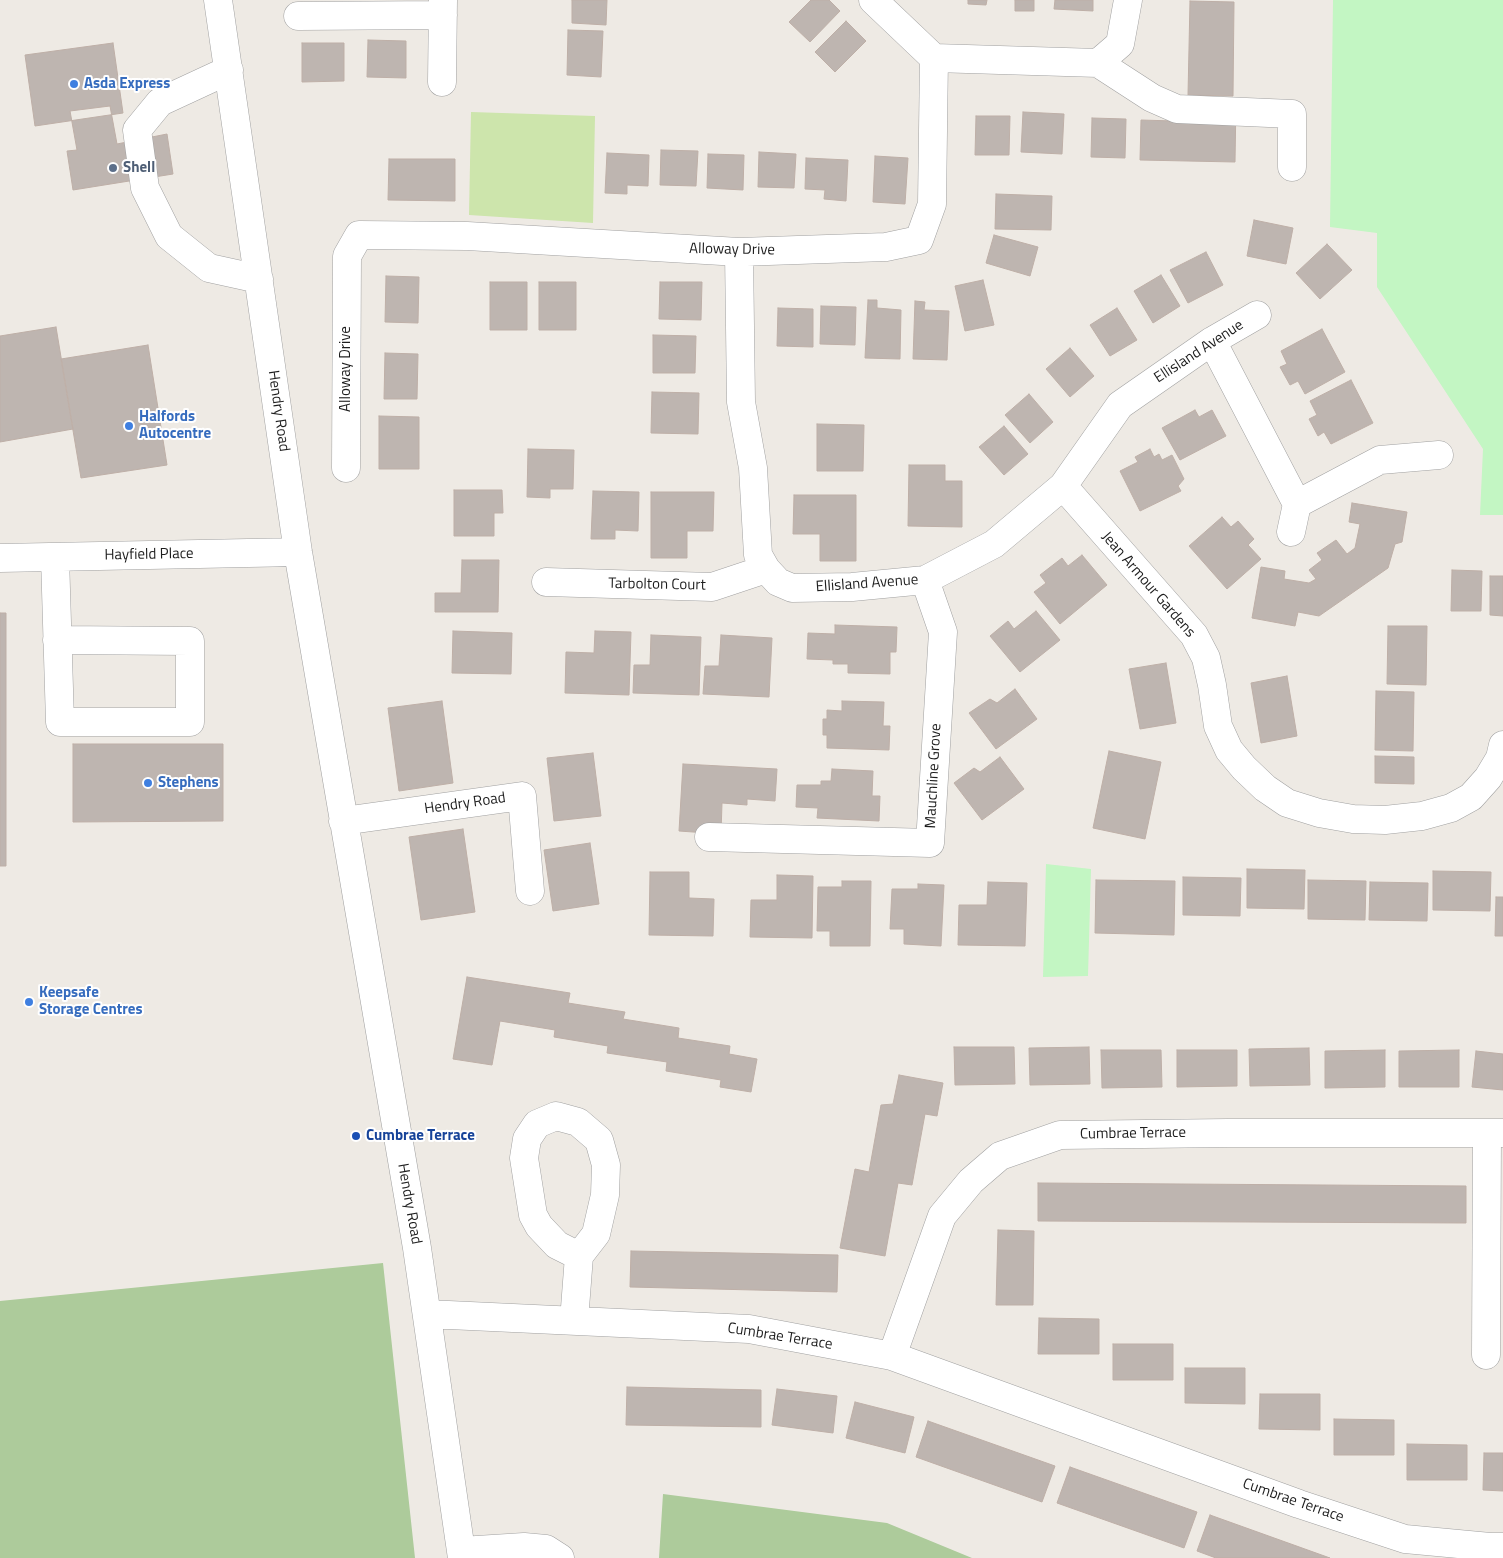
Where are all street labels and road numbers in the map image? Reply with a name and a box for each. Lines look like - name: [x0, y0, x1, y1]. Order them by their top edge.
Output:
- street label: Alloway Drive: [689, 240, 775, 260]
- street label: Ellisland Avenue: [1151, 316, 1247, 388]
- street label: Alloway Drive: [337, 326, 355, 412]
- street label: Hendry Road: [263, 369, 293, 453]
- street label: Jean Armour Gardens: [1097, 529, 1199, 641]
- street label: Hayfield Place: [104, 545, 194, 565]
- street label: Ellisland Avenue: [815, 571, 919, 597]
- street label: Tarbolton Court: [608, 575, 706, 595]
- street label: Mauchline Grove: [922, 723, 946, 829]
- street label: Hendry Road: [423, 789, 507, 819]
- street label: Cumbrae Terrace: [1080, 1124, 1186, 1144]
- street label: Hendry Road: [393, 1162, 425, 1246]
- street label: Cumbrae Terrace: [726, 1320, 834, 1354]
- street label: Cumbrae Terrace: [1240, 1475, 1346, 1527]

